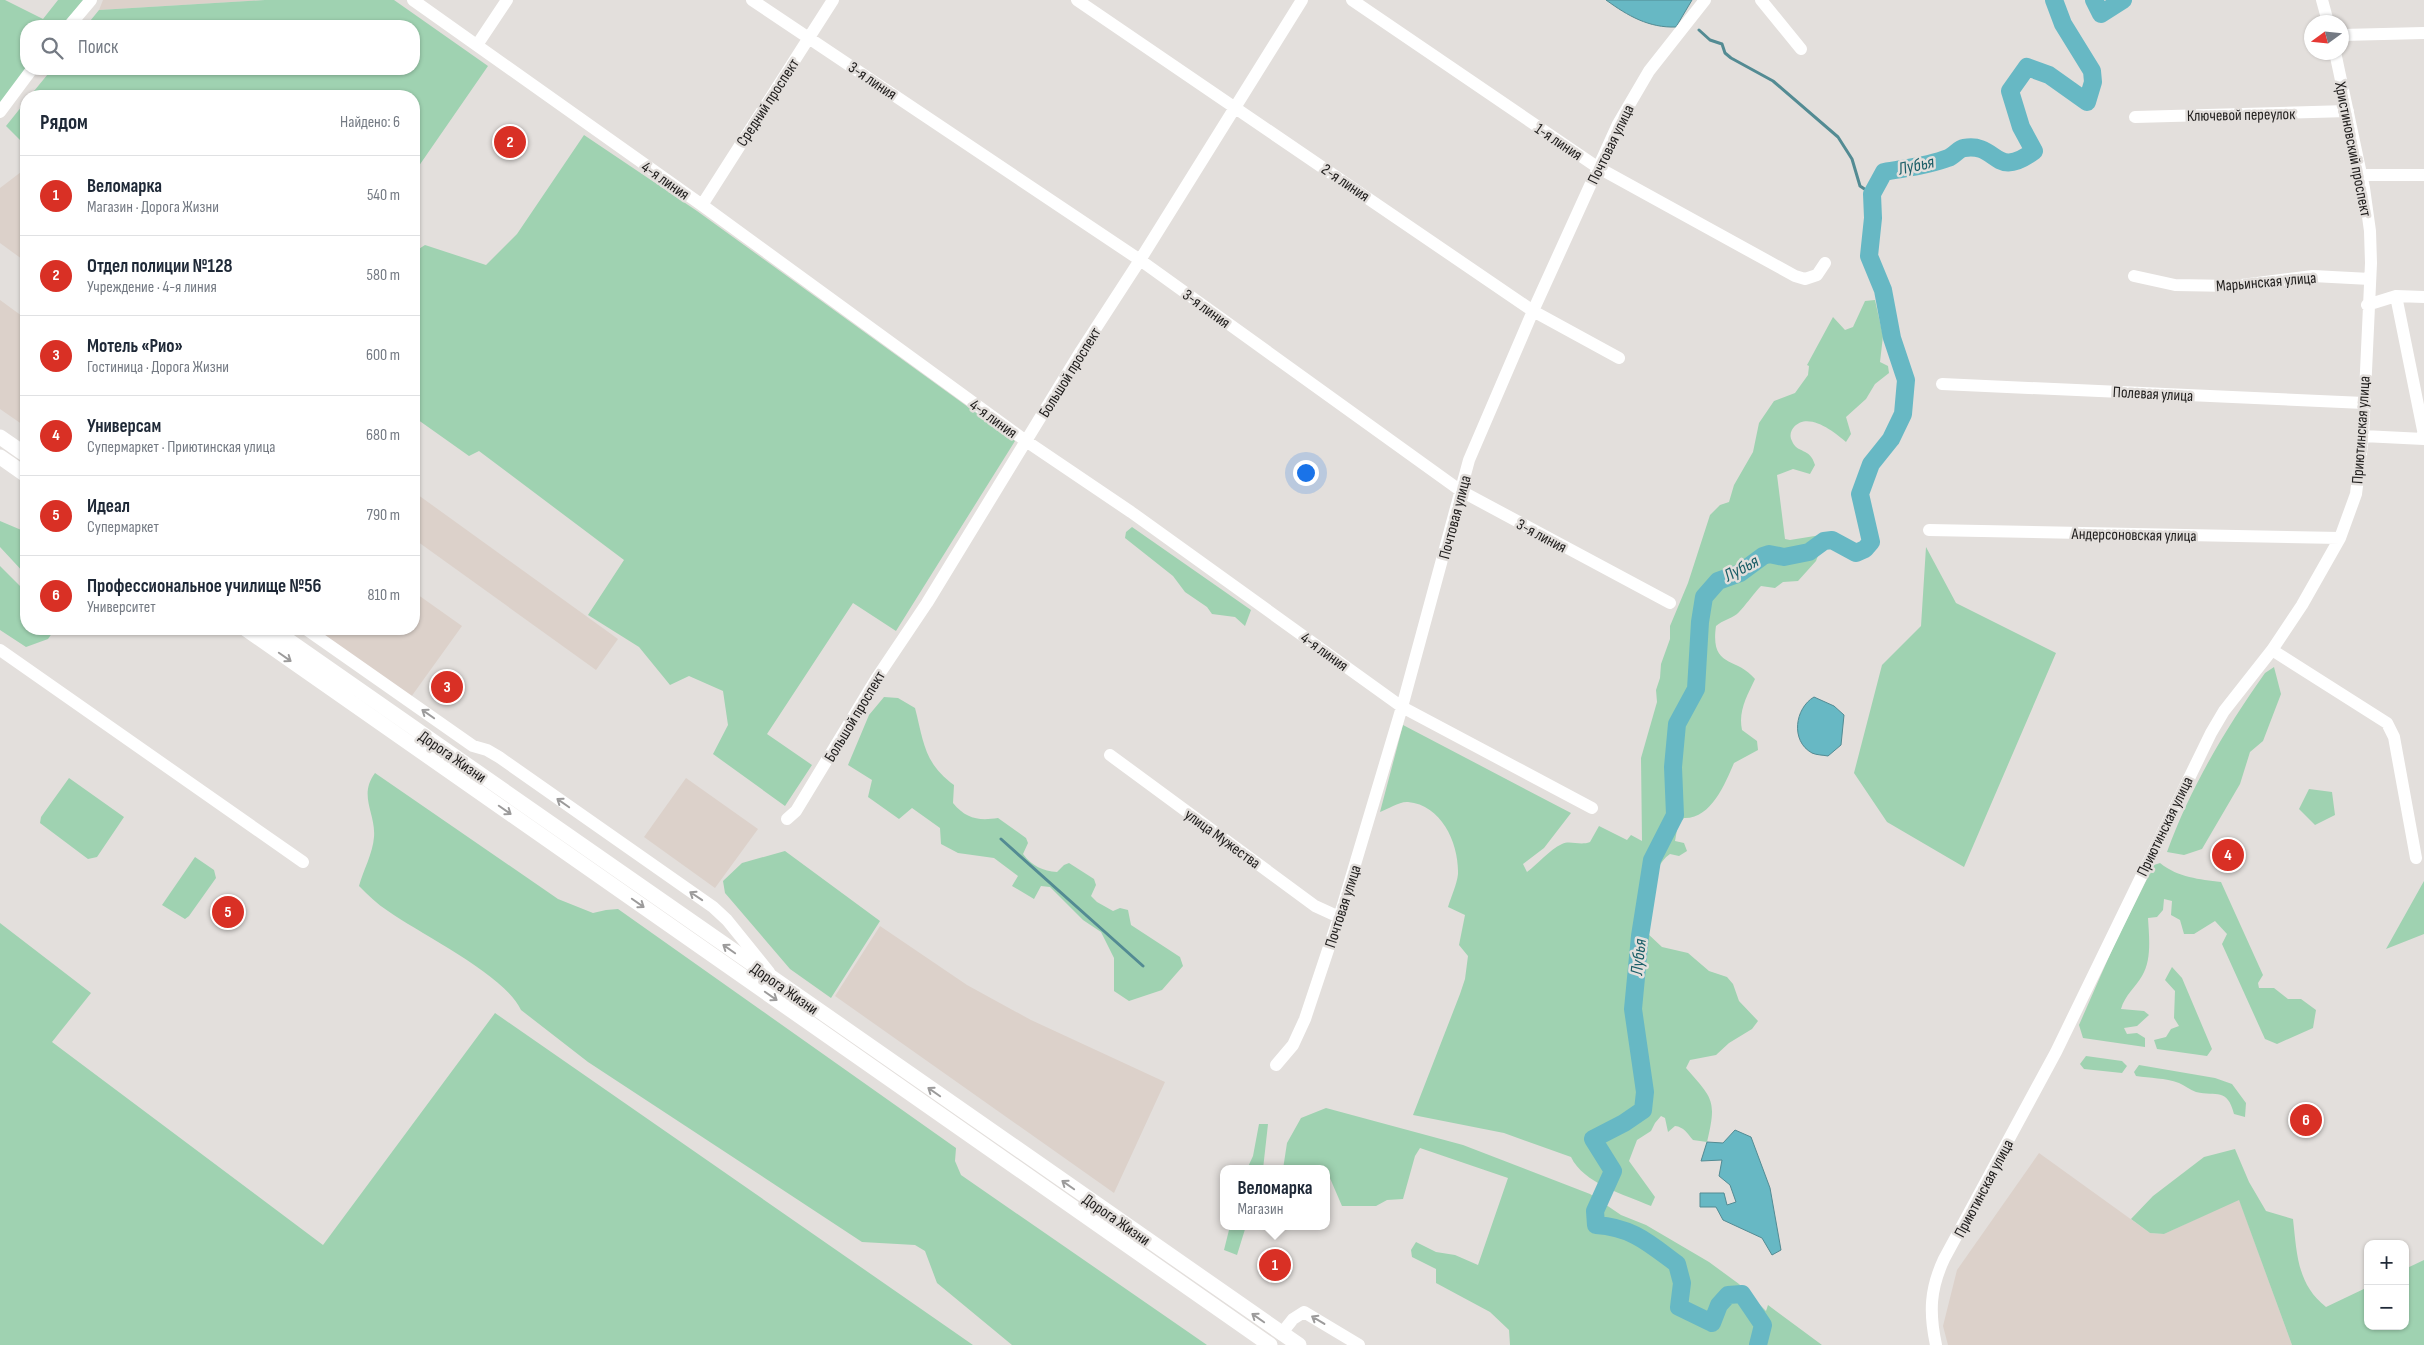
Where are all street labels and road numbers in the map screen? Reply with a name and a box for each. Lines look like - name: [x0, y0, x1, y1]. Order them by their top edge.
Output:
- street label: Средний проспект: [733, 55, 804, 150]
- street label: 3-я линия: [844, 58, 900, 104]
- street label: Христиновский проспект: [2330, 79, 2375, 219]
- street label: Почтовая улица: [1584, 102, 1639, 187]
- street label: Ключевой переулок: [2187, 105, 2296, 126]
- street label: 1-я линия: [1531, 120, 1585, 165]
- street label: 4-я линия: [637, 158, 693, 205]
- street label: 2-я линия: [1317, 160, 1373, 206]
- street label: Марьинская улица: [2215, 269, 2317, 296]
- street label: 3-я линия: [1179, 286, 1234, 333]
- street label: Большой проспект: [1035, 324, 1106, 421]
- street label: Приютинская улица: [2348, 375, 2375, 485]
- street label: Полевая улица: [2112, 383, 2194, 406]
- street label: 4-я линия: [966, 396, 1021, 443]
- street label: Почтовая улица: [1435, 473, 1476, 561]
- street label: 3-я линия: [1513, 515, 1570, 557]
- street label: Андерсоновская улица: [2070, 525, 2197, 546]
- street label: 4-я линия: [1297, 629, 1352, 676]
- street label: Большой проспект: [821, 667, 890, 766]
- street label: Дорога Жизни: [415, 727, 489, 787]
- street label: Приютинская улица: [2133, 774, 2198, 879]
- street label: улица Мужества: [1181, 805, 1264, 873]
- street label: Почтовая улица: [1321, 863, 1366, 950]
- street label: Дорога Жизни: [747, 959, 821, 1019]
- street label: Приютинская улица: [1951, 1136, 2018, 1241]
- street label: Дорога Жизни: [1079, 1190, 1153, 1250]

